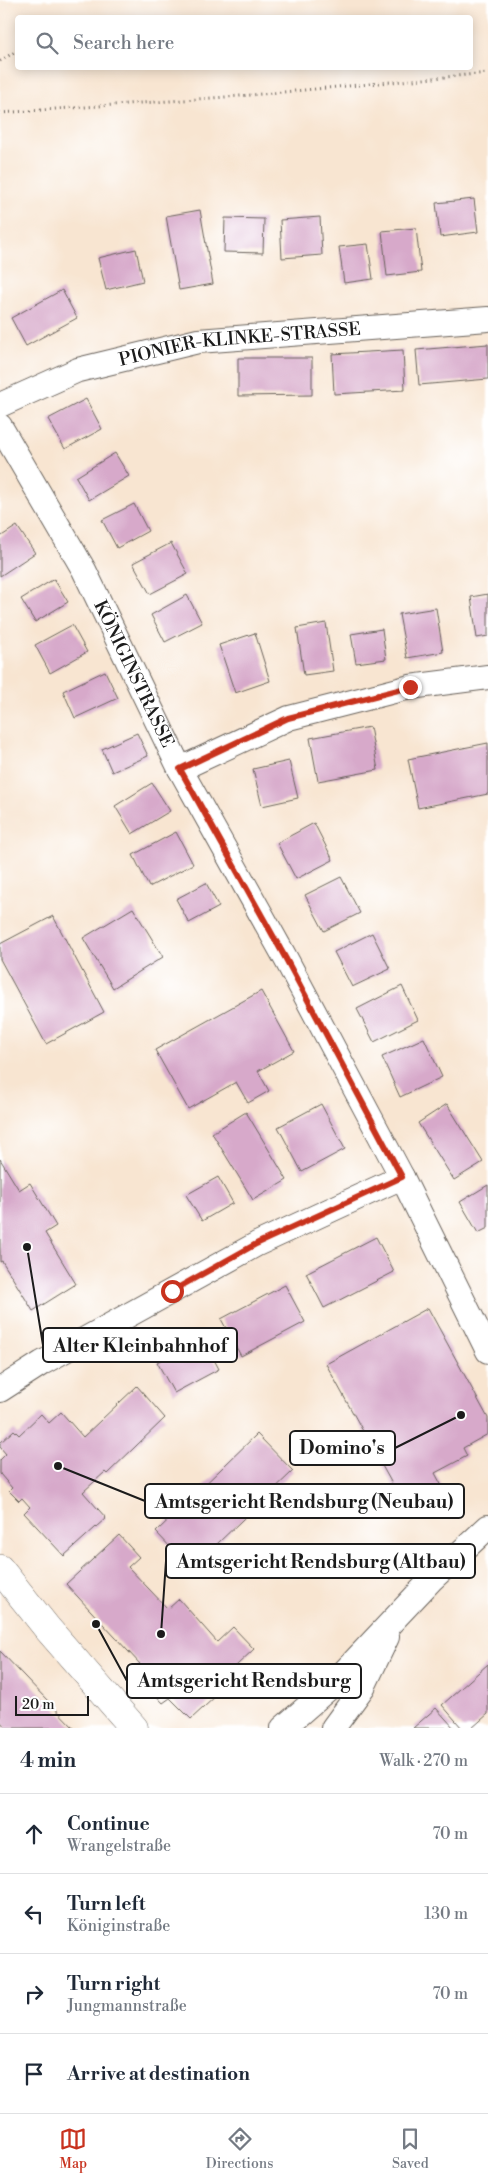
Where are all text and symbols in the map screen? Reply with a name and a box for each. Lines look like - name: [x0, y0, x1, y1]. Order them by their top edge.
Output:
- search box: [15, 15, 473, 70]
- icon: search: [33, 29, 61, 57]
- text: Search here: [73, 31, 174, 55]
- street label: PIONIER-KLINKE-STRASSE: [116, 317, 362, 371]
- street label: KÖNIGINSTRASSE: [89, 596, 179, 751]
- route end: [399, 676, 422, 699]
- route start: [161, 1280, 184, 1303]
- callout: Alter Kleinbahnhof: [43, 1328, 237, 1362]
- text: Alter Kleinbahnhof: [52, 1334, 229, 1358]
- callout: Domino's: [290, 1431, 395, 1465]
- text: Domino's: [299, 1436, 385, 1460]
- callout: Amtsgericht Rendsburg (Neubau): [145, 1484, 464, 1518]
- text: Amtsgericht Rendsburg (Neubau): [154, 1490, 453, 1514]
- callout: Amtsgericht Rendsburg (Altbau): [166, 1544, 475, 1578]
- text: Amtsgericht Rendsburg (Altbau): [175, 1550, 466, 1574]
- callout: Amtsgericht Rendsburg: [127, 1664, 361, 1698]
- text: Amtsgericht Rendsburg: [136, 1669, 352, 1693]
- scale bar: [15, 1693, 89, 1716]
- text: 20 m: [22, 1696, 54, 1714]
- text: 4 min: [20, 1748, 76, 1774]
- text: Walk · 270 m: [379, 1751, 468, 1771]
- text: Continue: [67, 1812, 150, 1836]
- icon: ahead: [20, 1820, 48, 1848]
- text: 70 m: [432, 1824, 468, 1844]
- text: Wrangelstraße: [67, 1836, 171, 1856]
- text: Turn left: [67, 1892, 146, 1916]
- icon: left: [20, 1900, 48, 1928]
- text: 130 m: [424, 1904, 468, 1924]
- text: Königinstraße: [67, 1916, 170, 1936]
- text: Turn right: [67, 1972, 160, 1996]
- icon: right: [20, 1980, 48, 2008]
- text: 70 m: [432, 1984, 468, 2004]
- text: Jungmannstraße: [67, 1996, 187, 2016]
- icon: arrive: [20, 2060, 48, 2088]
- text: Arrive at destination: [67, 2062, 250, 2086]
- tab: Map: [59, 2125, 87, 2173]
- tab: Directions: [206, 2125, 273, 2173]
- tab: Saved: [392, 2125, 429, 2173]

